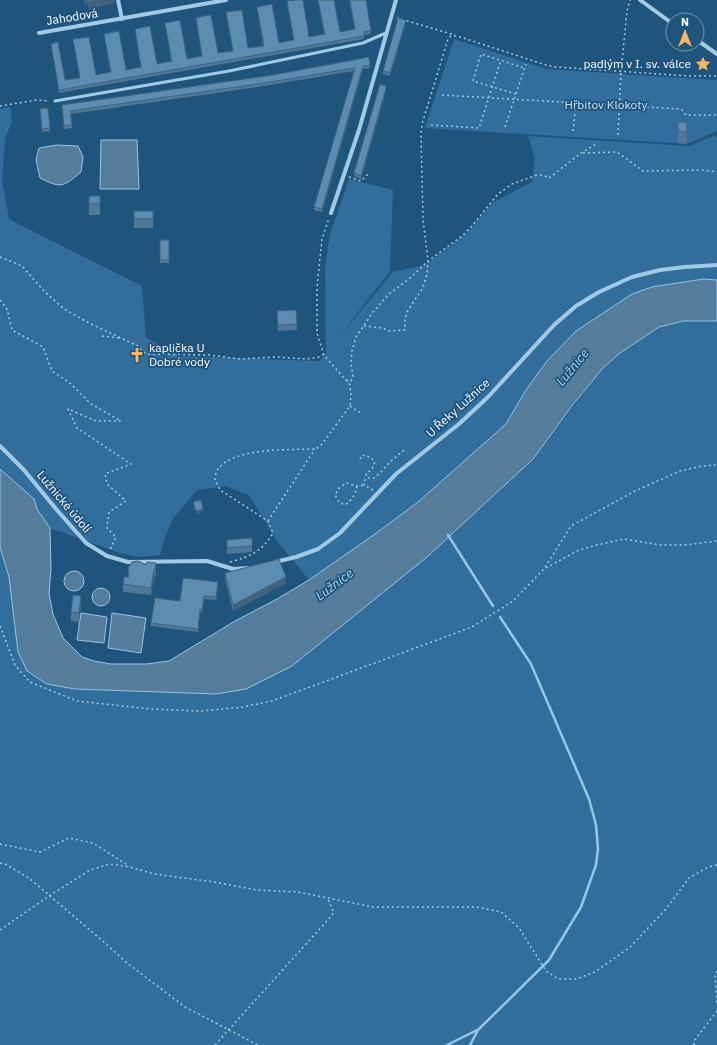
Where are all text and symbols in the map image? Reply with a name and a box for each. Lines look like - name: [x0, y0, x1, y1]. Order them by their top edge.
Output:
- street label: Jahodová: [45, 5, 99, 28]
- north arrow: [665, 12, 705, 52]
- text: N: [681, 15, 689, 29]
- place icon: padlým v I. sv. válce: [694, 55, 712, 73]
- place label: padlým v I. sv. válce: [583, 56, 691, 71]
- park label: Hřbitov Klokoty: [564, 97, 648, 112]
- place label: kaplička U Dobré vody: [149, 340, 210, 369]
- water label: Lužnice: [552, 345, 593, 389]
- church icon: kaplička U Dobré vody: [128, 346, 146, 364]
- street label: U Řeky Lužnice: [423, 375, 493, 440]
- street label: Lužnické údolí: [34, 468, 95, 536]
- water label: Lužnice: [312, 564, 357, 604]

